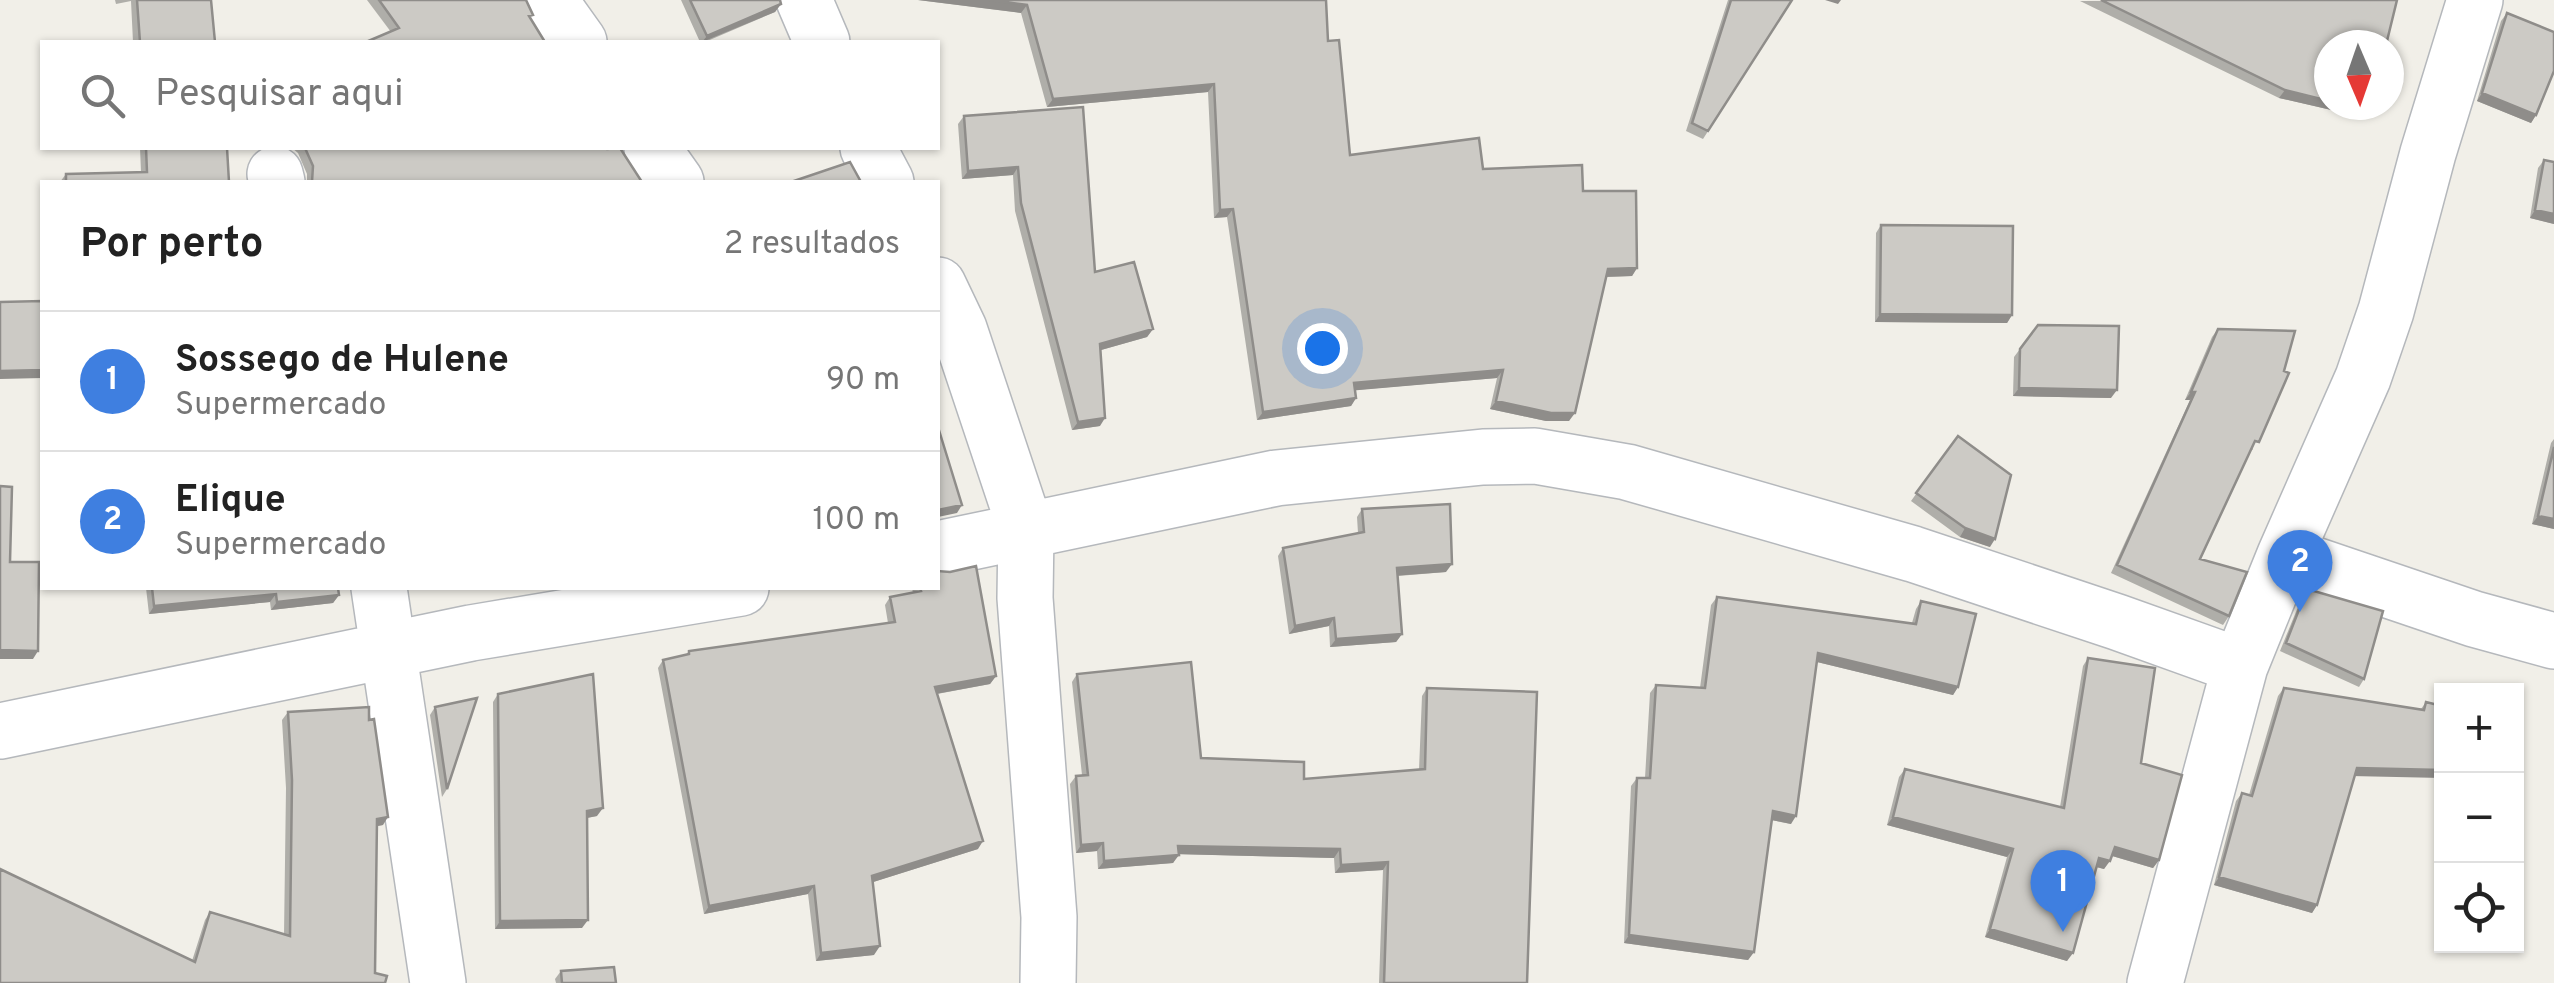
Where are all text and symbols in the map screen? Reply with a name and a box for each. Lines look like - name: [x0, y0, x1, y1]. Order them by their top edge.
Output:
- north arrow: [2314, 30, 2404, 120]
- search box: [40, 40, 940, 150]
- icon: search: [75, 68, 130, 123]
- text: Pesquisar aqui: [155, 71, 404, 120]
- text: Por perto: [80, 219, 264, 272]
- text: 2 resultados: [724, 225, 900, 265]
- your location: [1297, 323, 1348, 374]
- text: Sossego de Hulene: [175, 337, 509, 386]
- text: 1: [106, 361, 119, 401]
- text: 90 m: [826, 361, 900, 401]
- text: Supermercado: [175, 386, 386, 426]
- text: Elique: [175, 477, 286, 526]
- text: 2: [103, 501, 122, 541]
- text: 100 m: [813, 501, 900, 541]
- text: Supermercado: [175, 526, 386, 566]
- pin: 2: [2268, 530, 2332, 612]
- map controls: [2434, 683, 2524, 953]
- button: +: [2434, 683, 2524, 773]
- button: −: [2434, 773, 2524, 863]
- pin: 1: [2030, 850, 2096, 932]
- button: locate: [2434, 863, 2524, 953]

